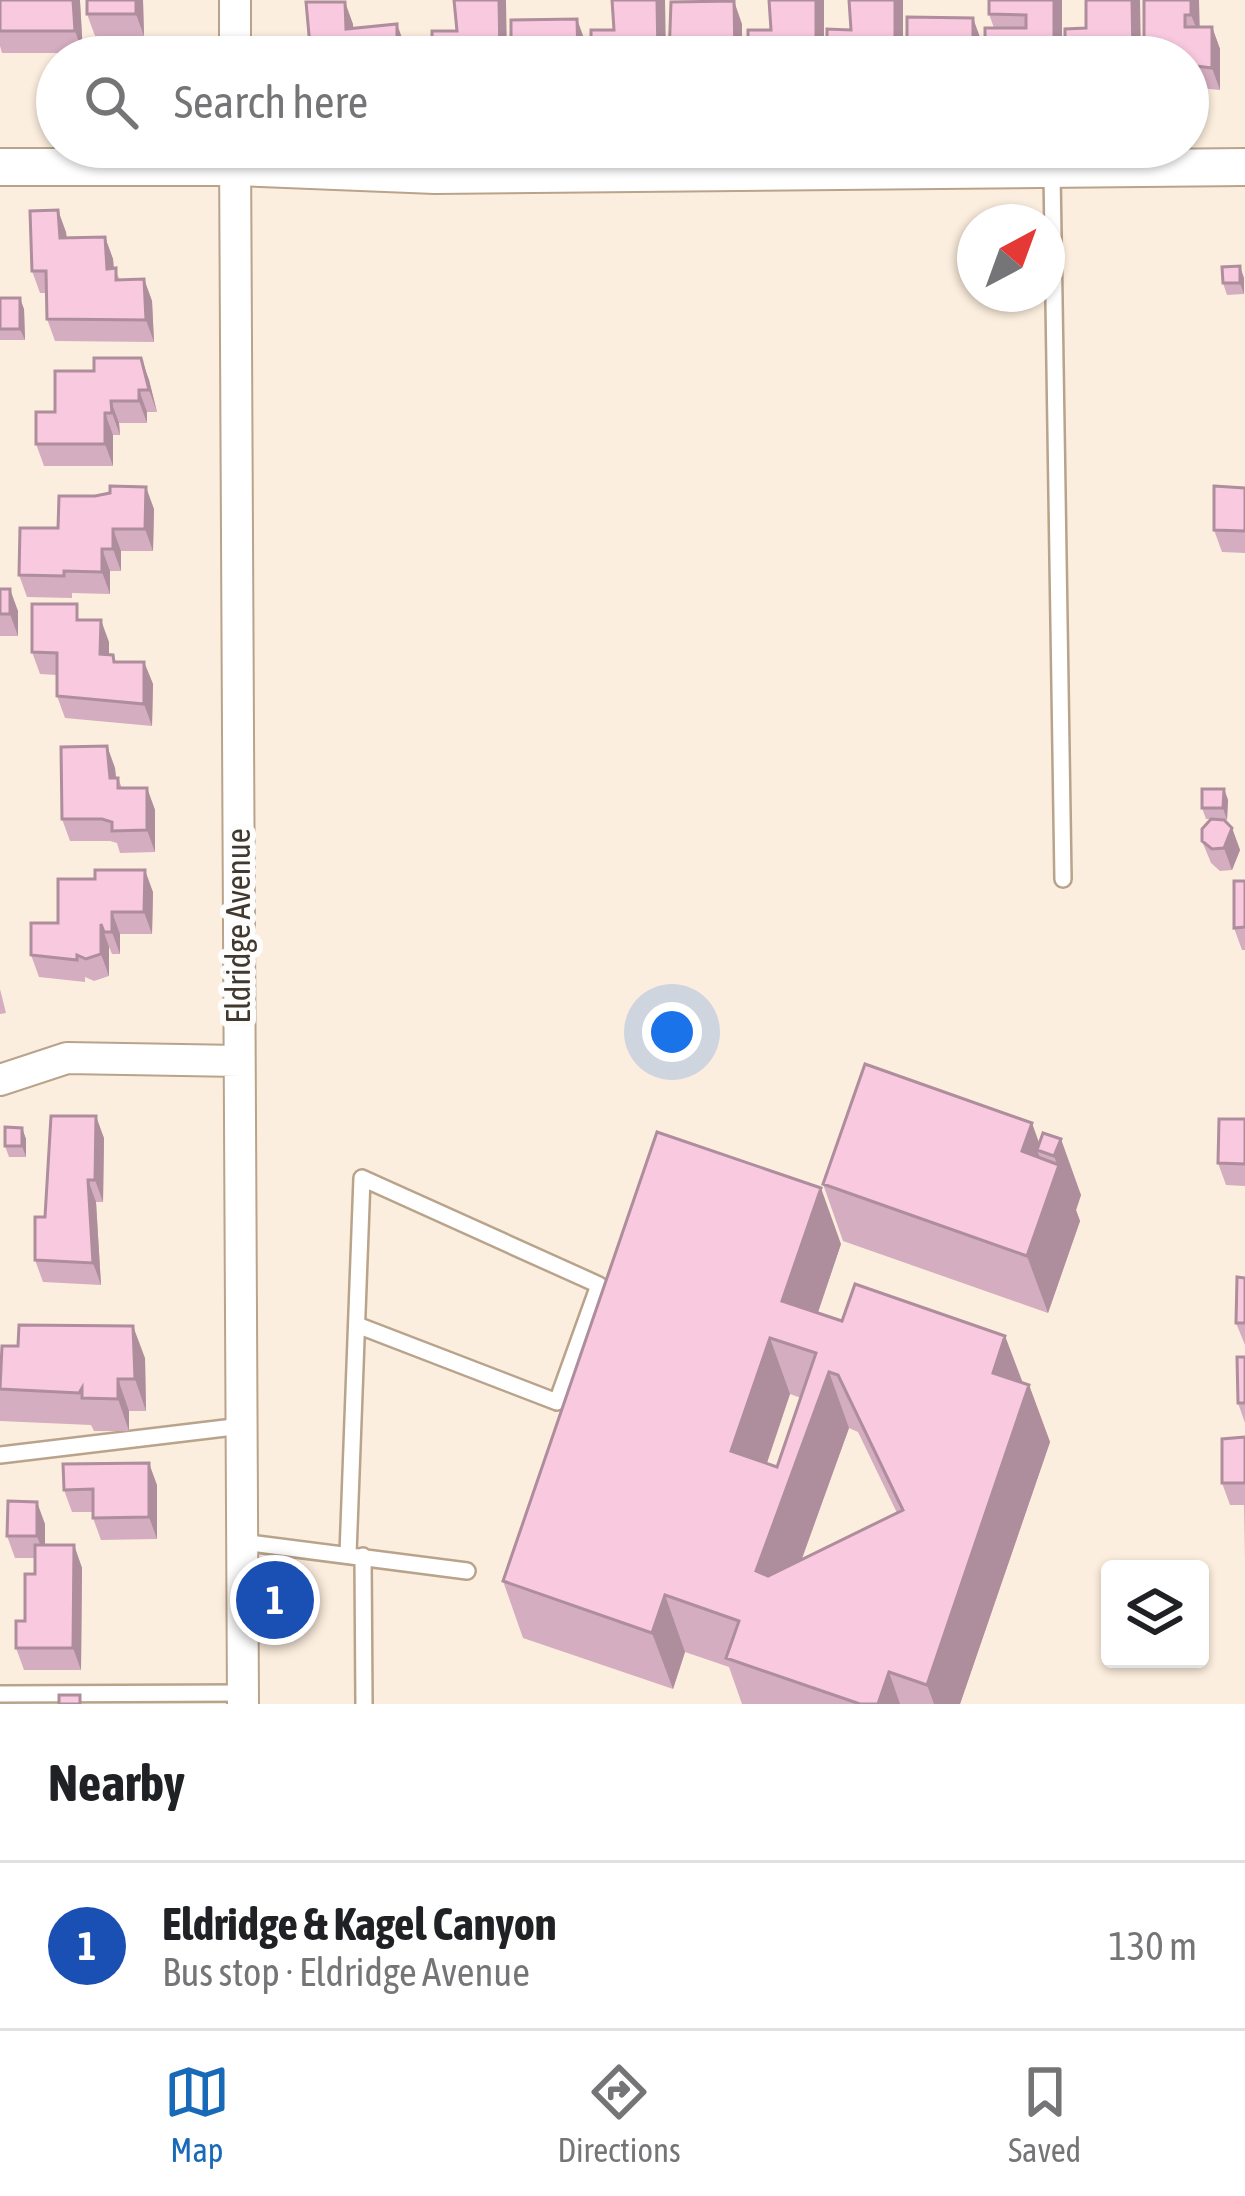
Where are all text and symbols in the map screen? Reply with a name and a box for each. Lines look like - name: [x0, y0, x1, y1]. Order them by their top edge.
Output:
- search box: [36, 36, 1209, 168]
- icon: search: [78, 69, 144, 135]
- text: Search here: [174, 76, 368, 128]
- north arrow: [957, 204, 1065, 312]
- street label: Eldridge Avenue: [219, 828, 257, 1024]
- your location: [642, 1002, 702, 1062]
- pin: 1: [236, 1555, 314, 1645]
- map controls: [1101, 1560, 1209, 1668]
- button: layers: [1101, 1560, 1209, 1668]
- text: Nearby: [48, 1753, 185, 1812]
- text: Eldridge & Kagel Canyon: [162, 1898, 557, 1950]
- text: 1: [78, 1924, 96, 1968]
- text: 130 m: [1109, 1924, 1197, 1968]
- text: Bus stop · Eldridge Avenue: [162, 1950, 530, 1994]
- tab: Map: [164, 2059, 230, 2169]
- tab: Directions: [557, 2059, 681, 2169]
- tab: Saved: [1008, 2059, 1081, 2169]

